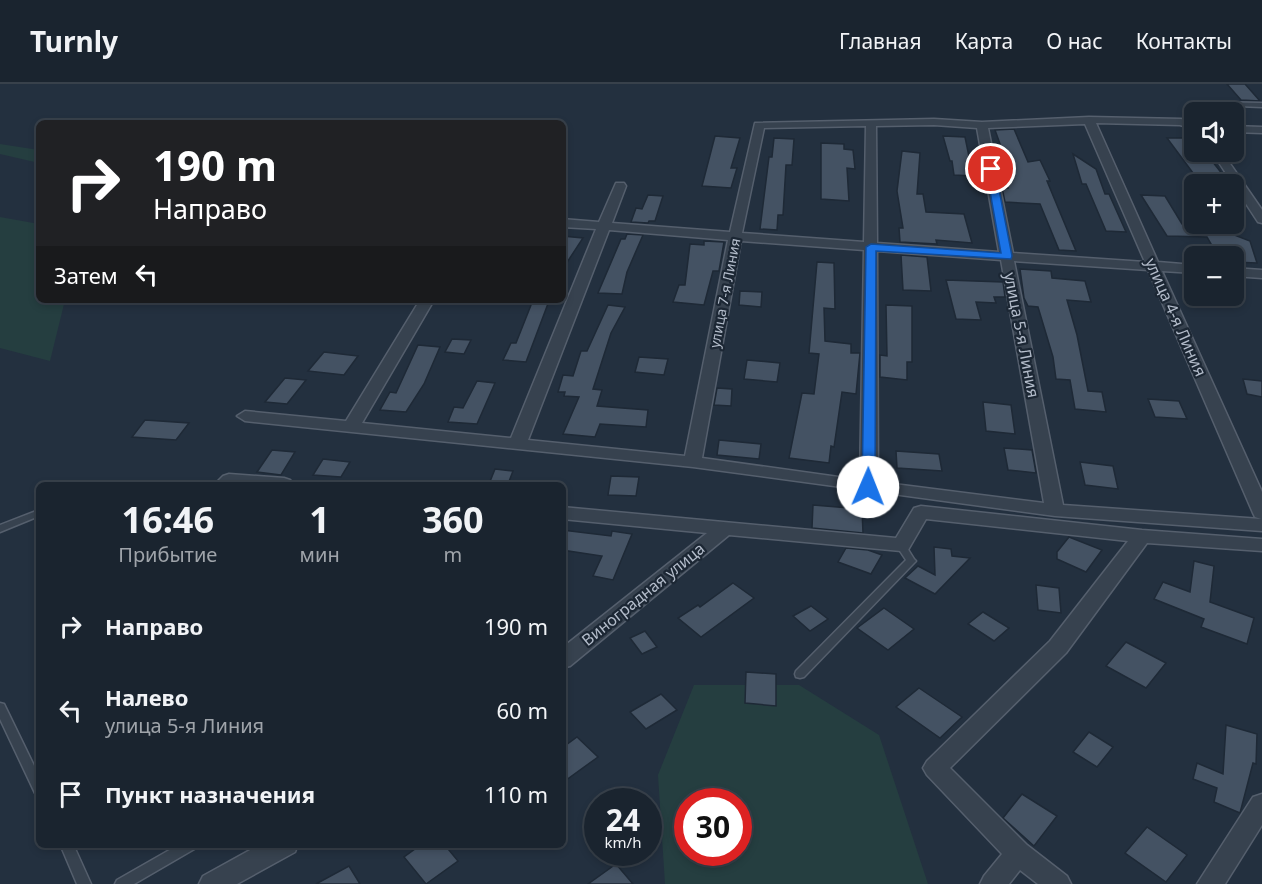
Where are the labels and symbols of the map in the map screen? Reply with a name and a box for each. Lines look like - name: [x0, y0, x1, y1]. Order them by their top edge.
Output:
- pin: [965, 143, 1016, 194]
- street label: улица 7-я Линия: [705, 236, 744, 349]
- street label: улица 4-я Линия: [1140, 254, 1212, 380]
- street label: улица 5-я Линия: [999, 270, 1045, 400]
- position arrow: [836, 455, 900, 519]
- street label: Виноградная улица: [577, 537, 709, 651]
- speed limit sign: 30: [674, 788, 752, 866]

